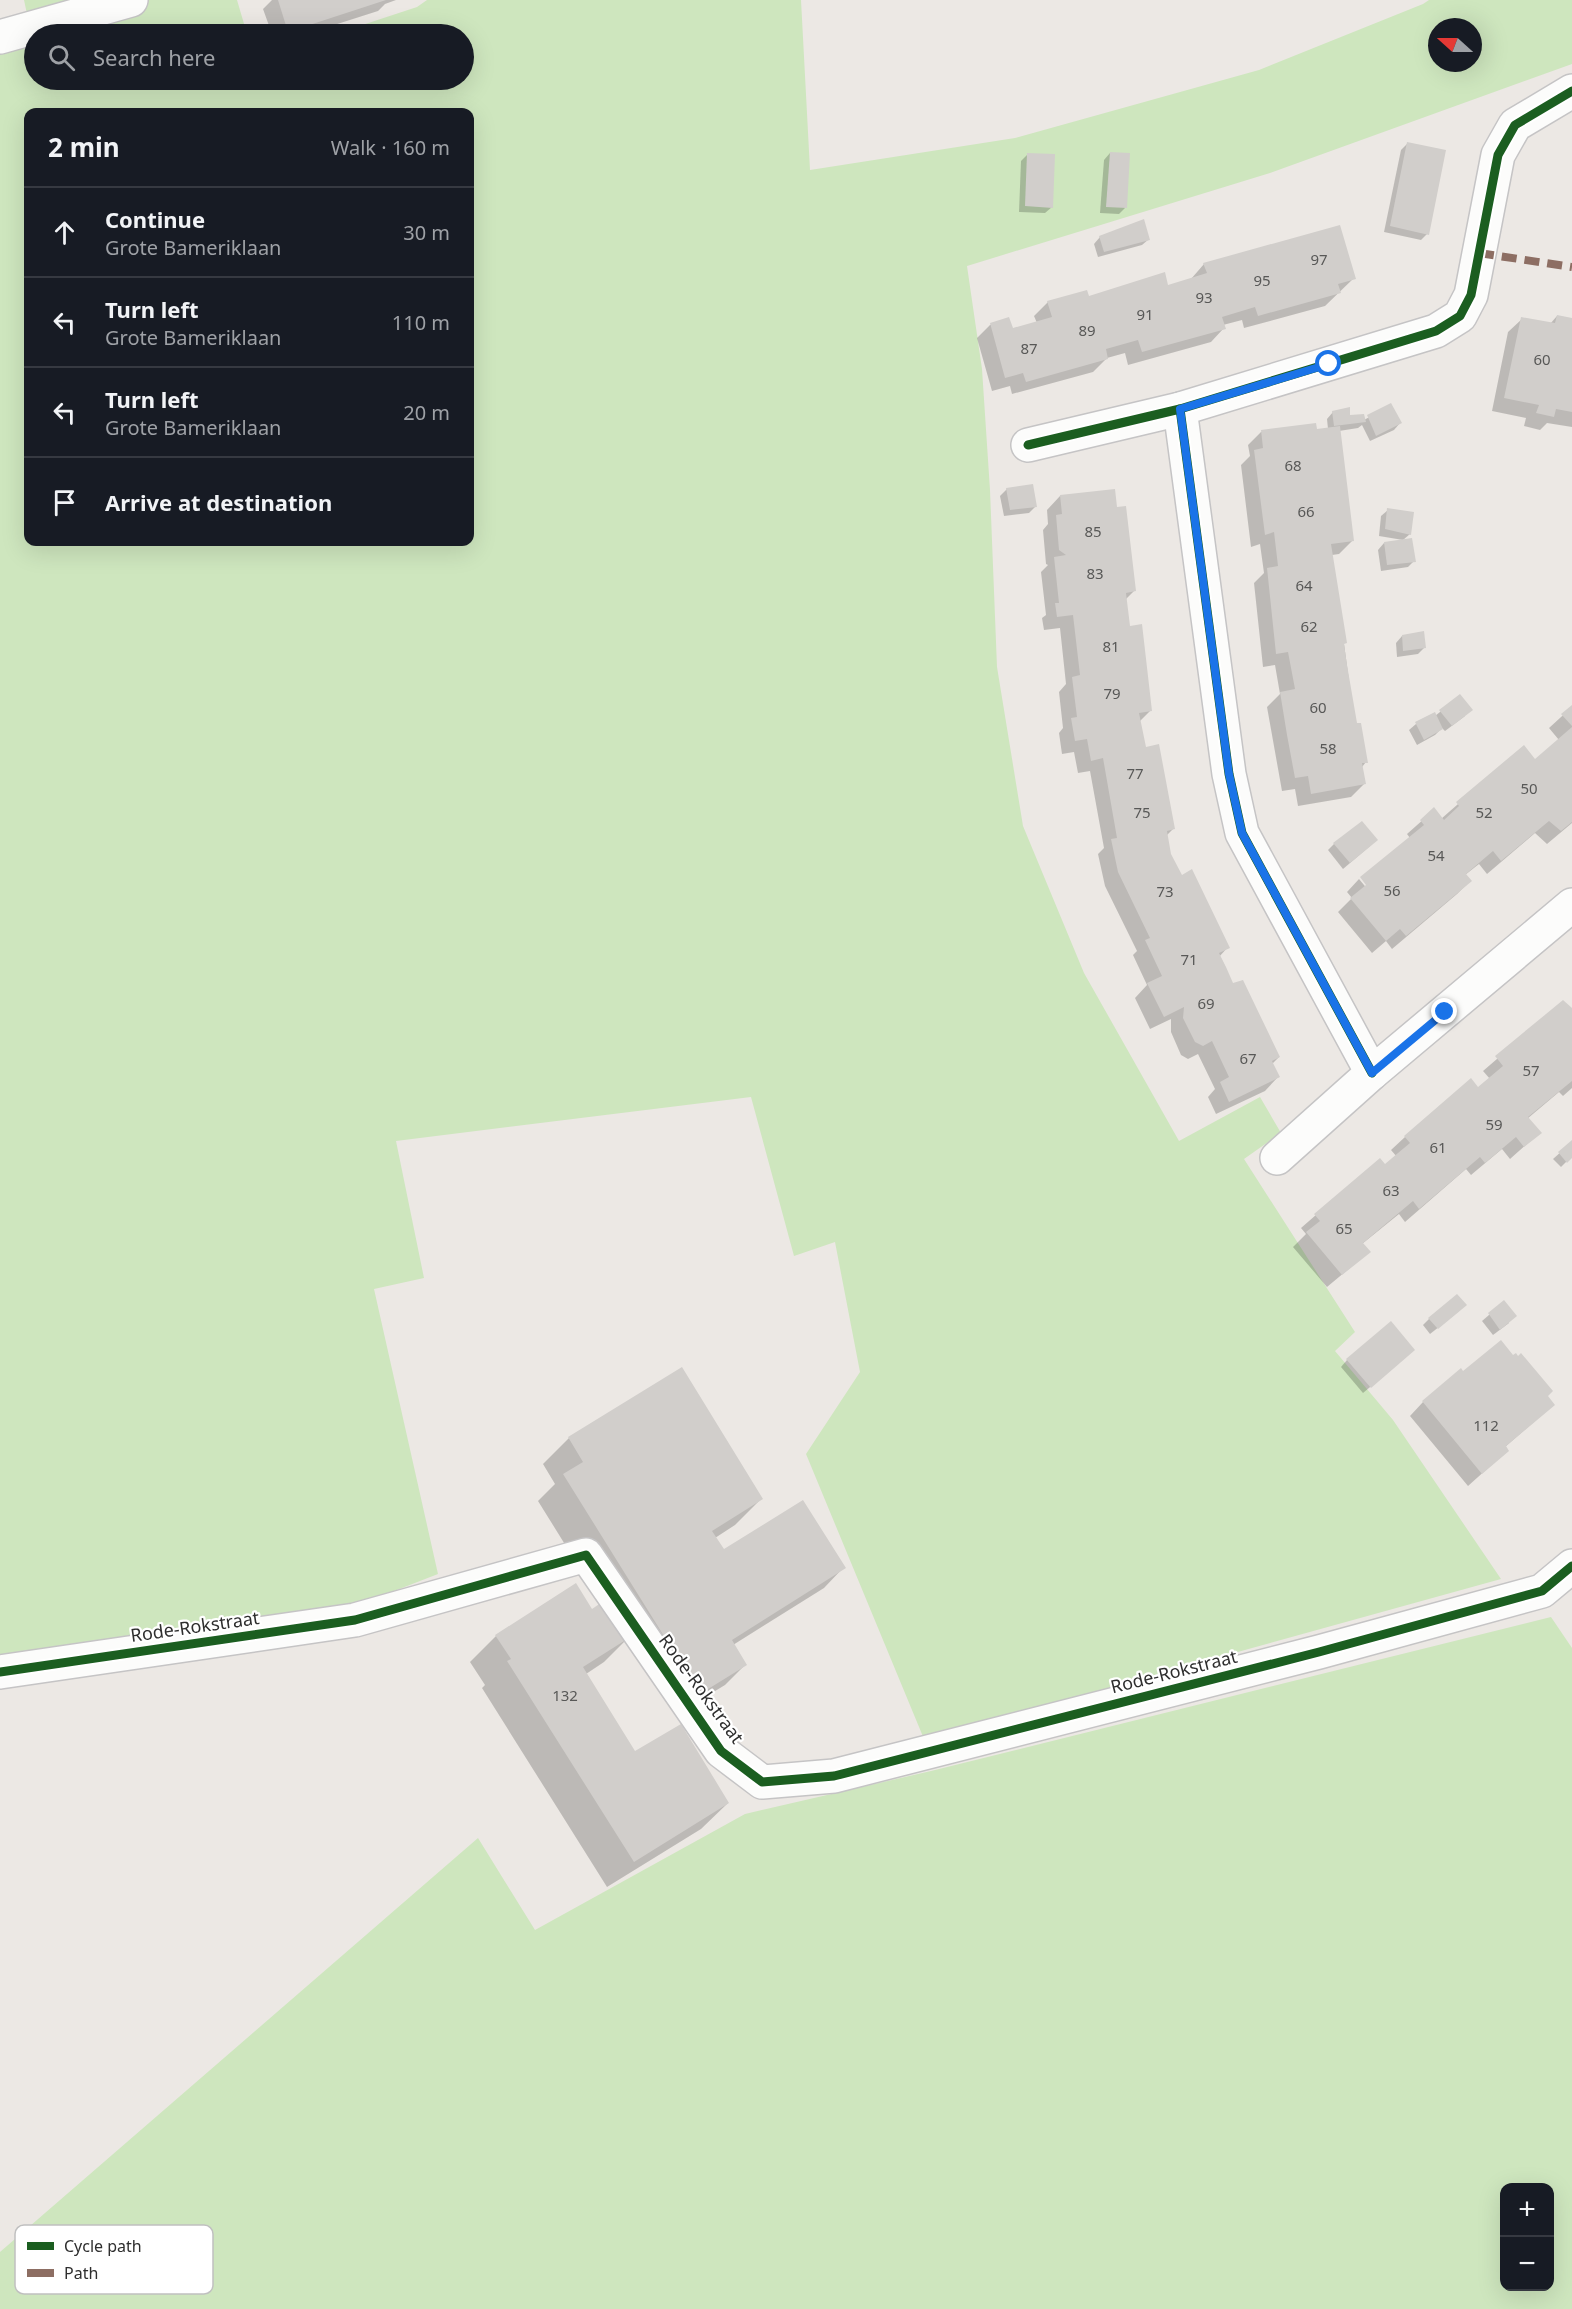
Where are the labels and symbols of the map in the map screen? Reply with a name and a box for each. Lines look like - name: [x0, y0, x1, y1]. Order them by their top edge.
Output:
- north arrow: [1428, 18, 1482, 72]
- house number: 97: [1310, 249, 1328, 269]
- house number: 95: [1253, 270, 1271, 290]
- house number: 93: [1195, 287, 1213, 307]
- house number: 91: [1136, 304, 1154, 324]
- house number: 89: [1078, 320, 1096, 340]
- house number: 87: [1020, 338, 1038, 358]
- house number: 60: [1533, 349, 1551, 369]
- route start: [1315, 350, 1341, 376]
- house number: 68: [1284, 455, 1302, 475]
- house number: 66: [1297, 501, 1315, 521]
- house number: 85: [1084, 521, 1102, 541]
- house number: 83: [1086, 563, 1104, 583]
- house number: 64: [1295, 575, 1313, 595]
- house number: 62: [1300, 616, 1318, 636]
- house number: 81: [1102, 636, 1120, 656]
- house number: 79: [1103, 683, 1121, 703]
- house number: 60: [1309, 697, 1327, 717]
- house number: 58: [1319, 738, 1337, 758]
- house number: 77: [1126, 763, 1144, 783]
- house number: 50: [1520, 778, 1538, 798]
- house number: 75: [1133, 802, 1151, 822]
- house number: 52: [1475, 802, 1493, 822]
- house number: 54: [1427, 845, 1445, 865]
- house number: 56: [1383, 880, 1401, 900]
- house number: 73: [1156, 881, 1174, 901]
- house number: 71: [1180, 949, 1198, 969]
- house number: 69: [1197, 993, 1215, 1013]
- route end: [1431, 998, 1457, 1024]
- house number: 67: [1239, 1048, 1257, 1068]
- house number: 57: [1522, 1060, 1540, 1080]
- house number: 59: [1485, 1114, 1503, 1134]
- house number: 61: [1429, 1137, 1447, 1157]
- house number: 63: [1382, 1180, 1400, 1200]
- house number: 65: [1335, 1218, 1353, 1238]
- house number: 112: [1473, 1415, 1499, 1435]
- street label: Rode-Rokstraat: [129, 1605, 261, 1647]
- street label: Rode-Rokstraat: [654, 1629, 750, 1748]
- street label: Rode-Rokstraat: [1108, 1644, 1240, 1698]
- house number: 132: [552, 1685, 578, 1705]
- legend: [15, 2225, 213, 2294]
- text: Cycle path: [64, 2235, 142, 2257]
- text: Path: [64, 2262, 98, 2284]

